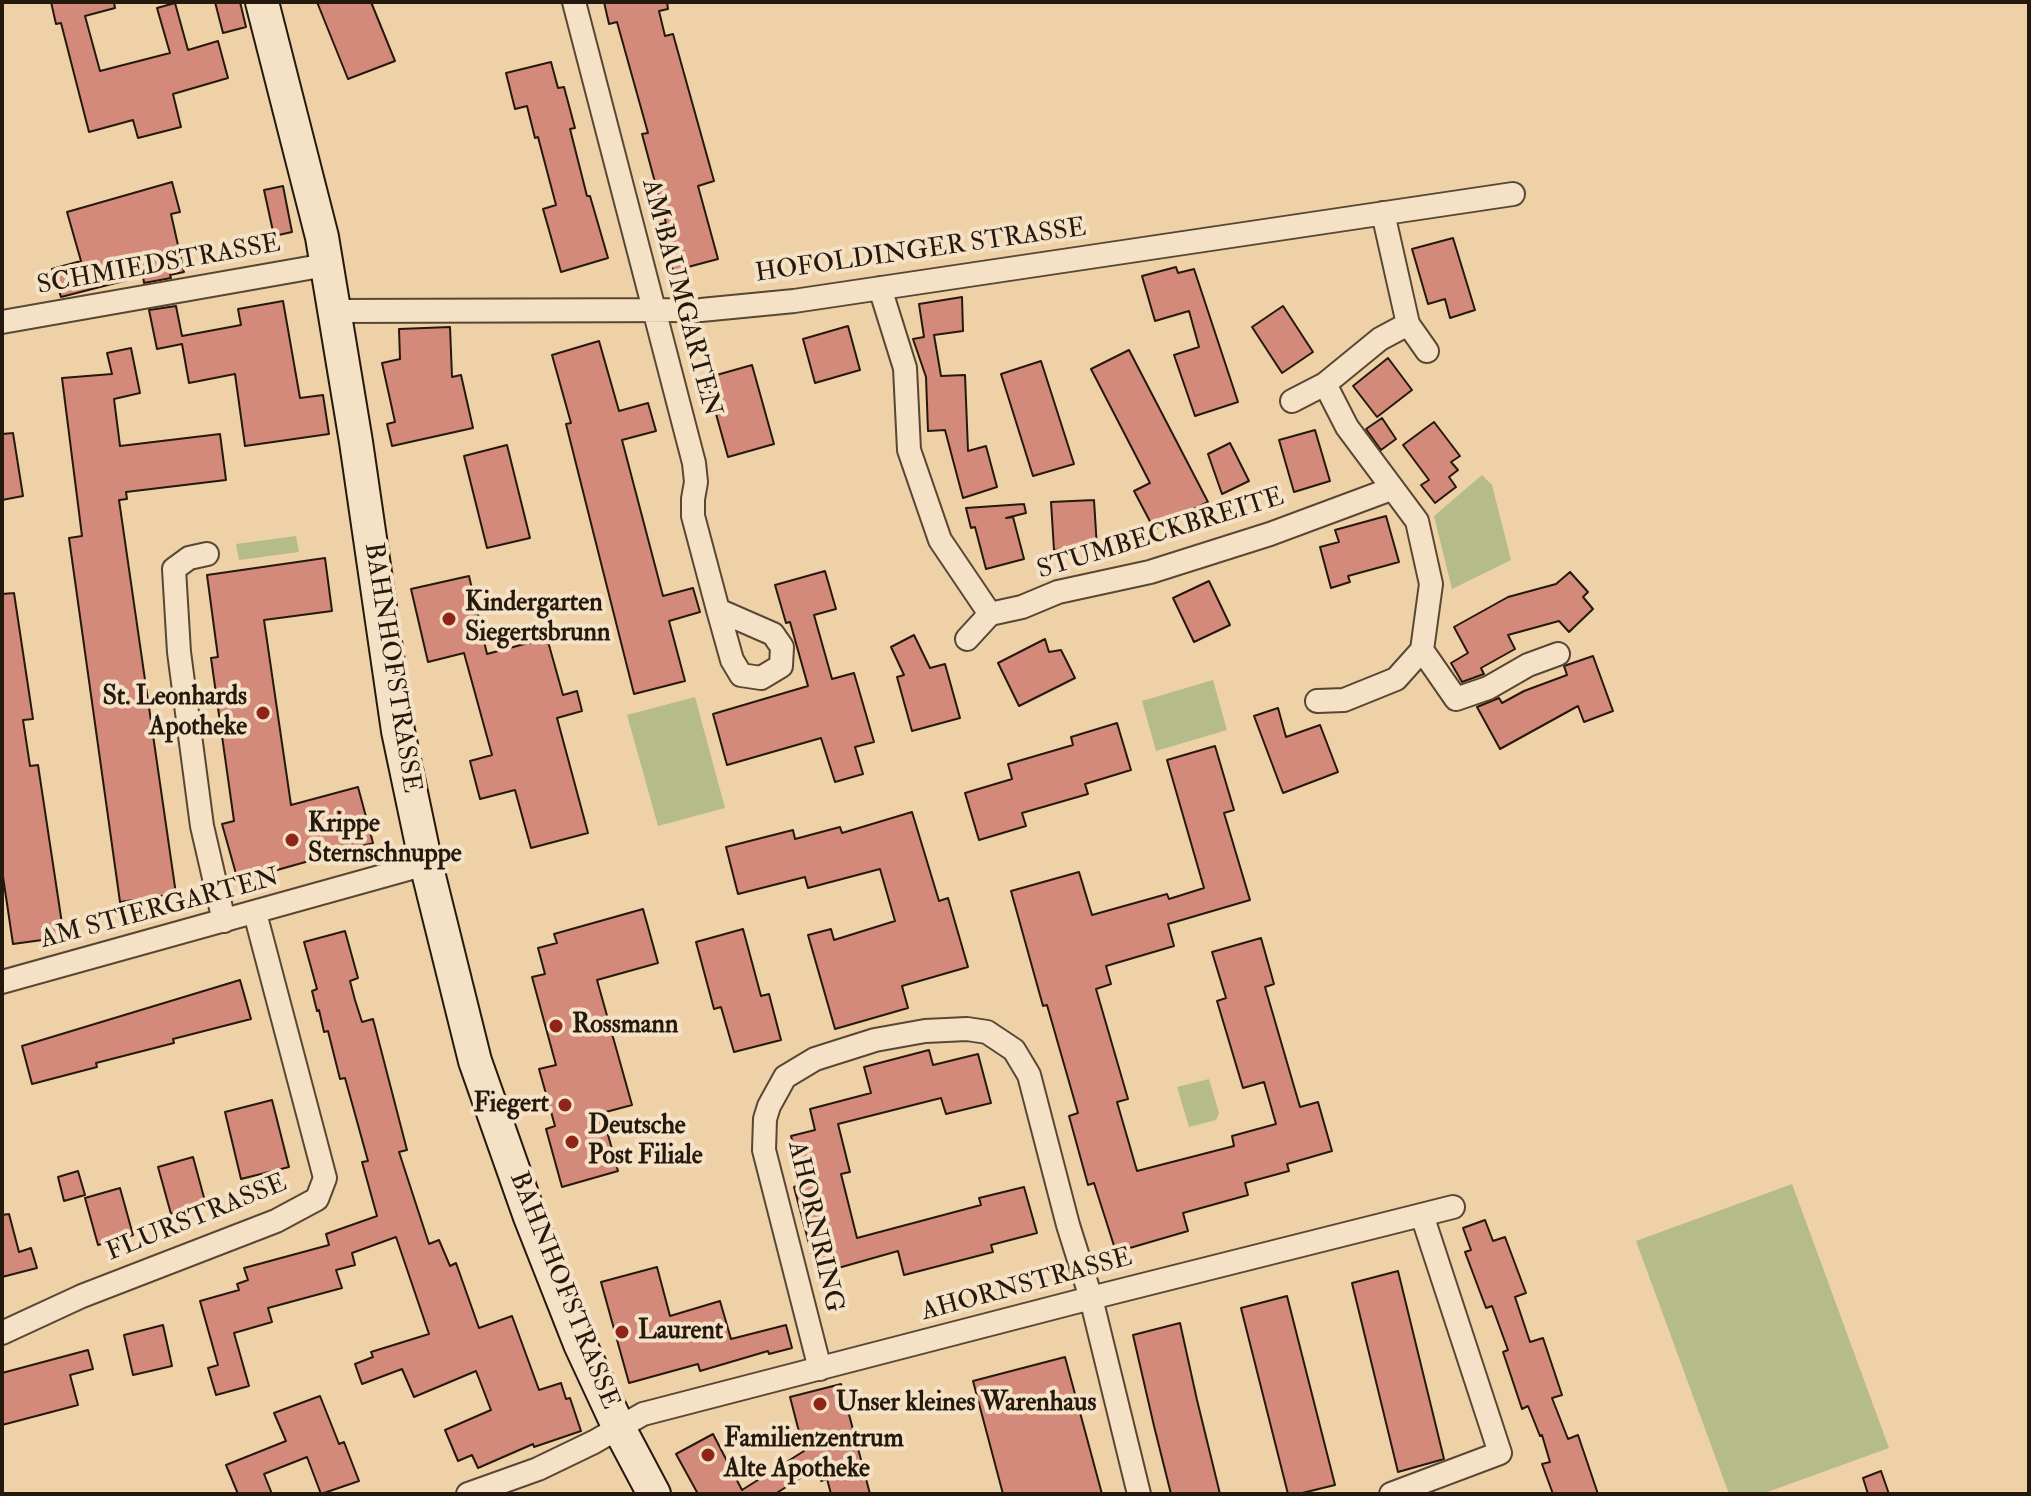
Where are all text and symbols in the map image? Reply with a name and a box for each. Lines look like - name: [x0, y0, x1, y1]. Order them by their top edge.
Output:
- street label: AM BAUMGARTEN: [633, 176, 727, 420]
- street label: HOFOLDINGER STRASSE: [754, 213, 1088, 291]
- street label: SCHMIEDSTRASSE: [35, 229, 283, 303]
- street label: STUMBECKBREITE: [1034, 483, 1288, 587]
- street label: BAHNHOFSTRASSE: [356, 541, 426, 795]
- place label: Kindergarten Siegertsbrunn: [465, 588, 610, 650]
- marker: Kindergarten Siegertsbrunn: [440, 610, 458, 628]
- place label: St. Leonhards Apotheke: [102, 682, 247, 744]
- marker: St. Leonhards Apotheke: [254, 704, 272, 722]
- place label: Krippe Sternschnuppe: [308, 809, 462, 870]
- marker: Krippe Sternschnuppe: [283, 831, 301, 849]
- street label: AM STIERGARTEN: [37, 863, 283, 957]
- place label: Rossmann: [572, 1010, 678, 1042]
- marker: Rossmann: [547, 1017, 565, 1035]
- place label: Fiegert: [473, 1089, 549, 1121]
- marker: Fiegert: [556, 1096, 574, 1114]
- place label: Deutsche Post Filiale: [588, 1111, 703, 1172]
- marker: Deutsche Post Filiale: [563, 1133, 581, 1151]
- street label: AHORNRING: [779, 1139, 849, 1315]
- street label: BAHNHOFSTRASSE: [501, 1168, 625, 1414]
- street label: FLURSTRASSE: [102, 1169, 292, 1269]
- street label: AHORNSTRASSE: [918, 1243, 1136, 1329]
- place label: Laurent: [638, 1316, 723, 1348]
- marker: Laurent: [613, 1323, 631, 1341]
- place label: Unser kleines Warenhaus: [836, 1388, 1096, 1420]
- marker: Unser kleines Warenhaus: [811, 1395, 829, 1413]
- place label: Familienzentrum Alte Apotheke: [724, 1424, 904, 1486]
- marker: Familienzentrum Alte Apotheke: [699, 1446, 717, 1464]

